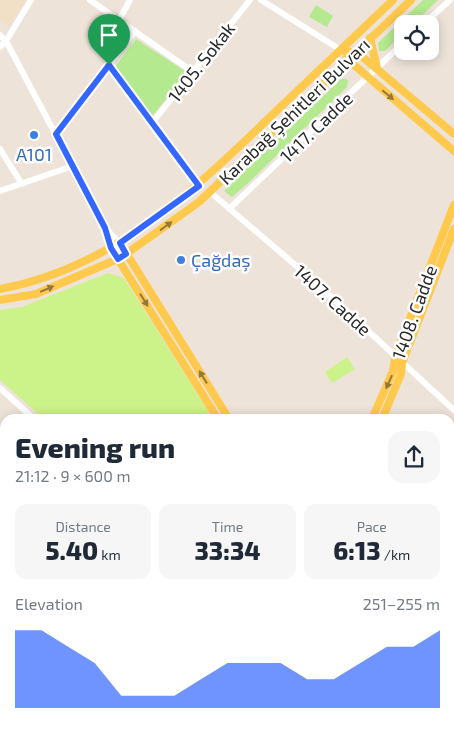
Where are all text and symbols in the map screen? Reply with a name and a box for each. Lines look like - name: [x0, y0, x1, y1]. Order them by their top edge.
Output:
- pin: [88, 14, 130, 65]
- map controls: [394, 15, 439, 60]
- button: locate: [394, 15, 439, 60]
- street label: 1405. Sokak: [163, 18, 239, 106]
- icon: arrive: [95, 21, 123, 49]
- street label: Karabağ Şehitleri Bulvarı: [214, 33, 375, 190]
- street label: 1417. Cadde: [275, 87, 357, 167]
- one-way arrow: [382, 90, 395, 101]
- marker: A101: [28, 129, 40, 141]
- place label: A101: [16, 143, 52, 165]
- one-way arrow: [159, 220, 172, 231]
- place label: Çağdaş: [191, 249, 250, 272]
- marker: Çağdaş: [175, 254, 187, 266]
- street label: 1407. Cadde: [290, 260, 376, 340]
- street label: 1408. Cadde: [387, 262, 441, 362]
- one-way arrow: [40, 284, 54, 292]
- one-way arrow: [139, 294, 148, 307]
- one-way arrow: [199, 371, 208, 384]
- one-way arrow: [384, 375, 392, 389]
- text: Evening run: [15, 430, 175, 464]
- button: share: [388, 431, 440, 483]
- text: 21:12 · 9 × 600 m: [15, 466, 130, 485]
- text: Distance: [56, 518, 111, 535]
- text: Time: [212, 518, 243, 535]
- text: Pace: [357, 518, 387, 535]
- text: 5.40: [46, 535, 98, 565]
- text: 33:34: [195, 535, 260, 565]
- text: 6:13: [333, 535, 381, 565]
- text: km: [98, 546, 121, 563]
- text: /km: [381, 546, 410, 563]
- text: Elevation: [15, 594, 83, 613]
- text: 251–255 m: [363, 594, 440, 613]

